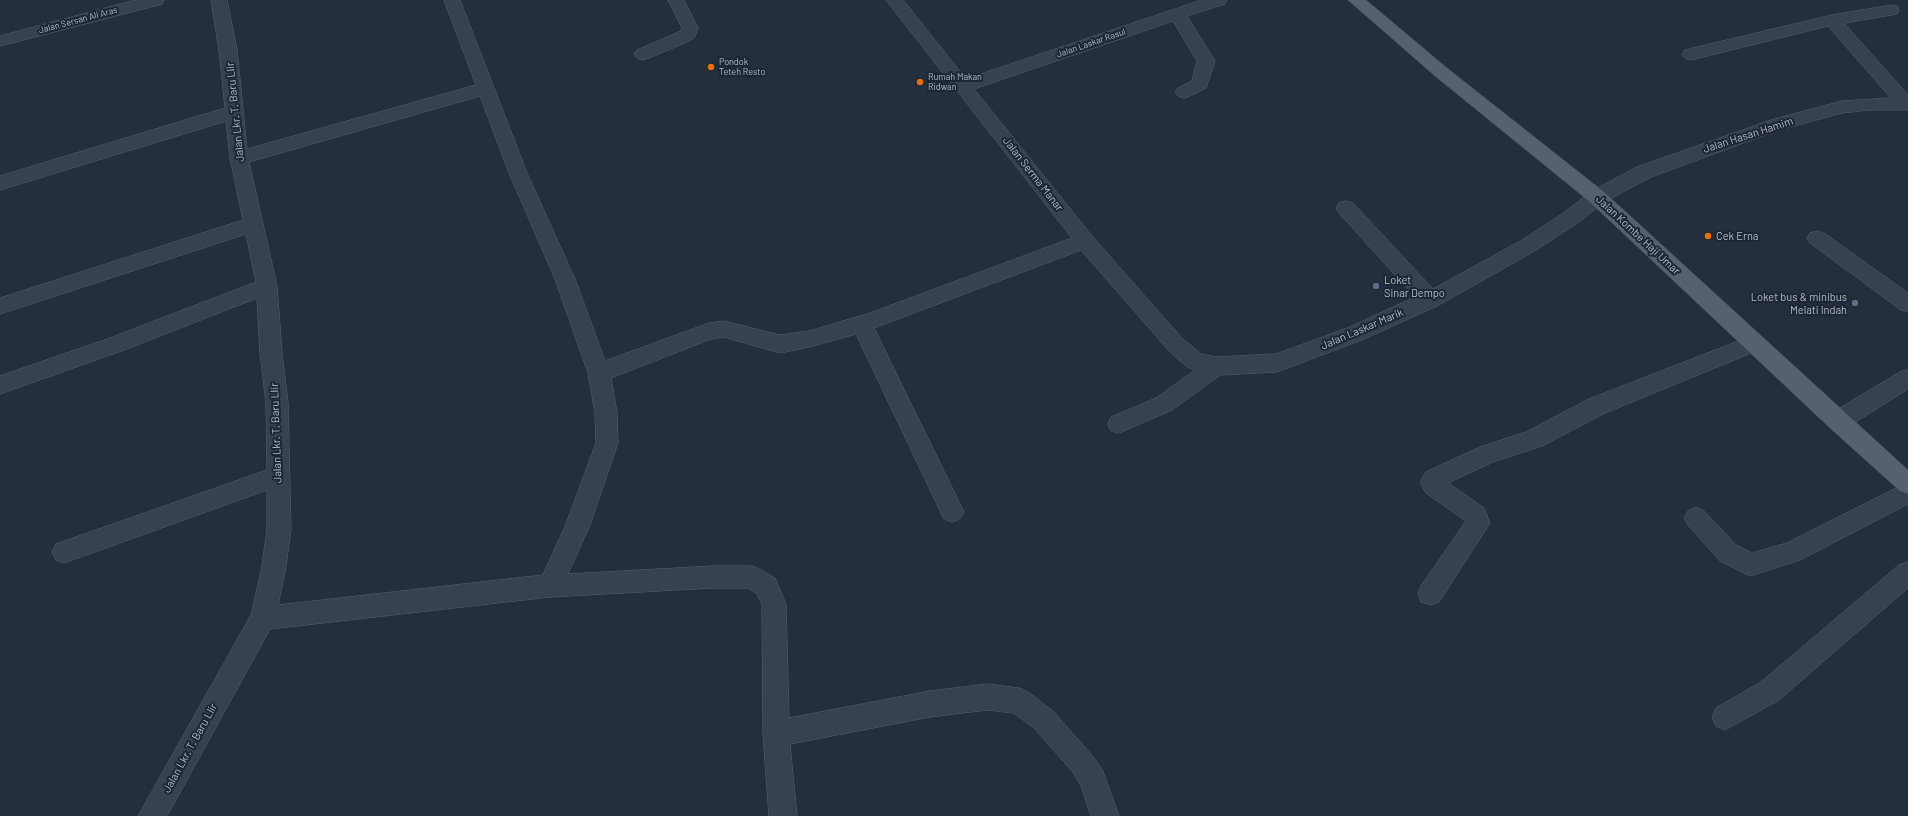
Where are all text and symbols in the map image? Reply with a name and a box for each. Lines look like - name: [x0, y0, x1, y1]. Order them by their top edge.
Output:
- street label: Jalan Sersan Ali Aras: [37, 4, 119, 36]
- street label: Jalan Laskar Rasul: [1055, 26, 1127, 60]
- place label: Pondok Teteh Resto: [719, 57, 765, 78]
- street label: Jalan Lkr. T. Baru Llir: [223, 61, 247, 163]
- marker: Pondok Teteh Resto: [706, 62, 716, 72]
- place label: Rumah Makan Ridwan: [928, 72, 982, 93]
- marker: Rumah Makan Ridwan: [915, 77, 925, 87]
- street label: Jalan Hasan Hamim: [1701, 114, 1795, 156]
- street label: Jalan Serma Manar: [1000, 134, 1066, 214]
- street label: Jalan Kombe Haji Umar: [1593, 193, 1683, 277]
- place label: Cek Erna: [1716, 229, 1758, 243]
- marker: Cek Erna: [1703, 231, 1713, 241]
- place label: Loket Sinar Dempo: [1384, 273, 1445, 299]
- marker: Loket Sinar Dempo: [1371, 281, 1381, 291]
- place label: Loket bus & minibus Melati Indah: [1751, 290, 1847, 316]
- marker: Loket bus & minibus Melati Indah: [1850, 298, 1860, 308]
- street label: Jalan Laskar Marik: [1319, 306, 1405, 352]
- street label: Jalan Lkr. T. Baru Llir: [268, 383, 284, 483]
- street label: Jalan Lkr. T. Baru Llir: [160, 701, 220, 795]

